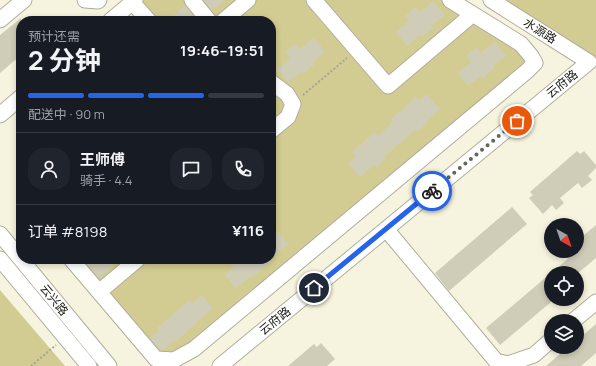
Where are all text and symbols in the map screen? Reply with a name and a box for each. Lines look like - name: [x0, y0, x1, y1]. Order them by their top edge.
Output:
- street label: 水源路: [520, 14, 560, 47]
- text: 预计还需: [28, 27, 80, 45]
- text: 19:46–19:51: [180, 40, 264, 61]
- text: 2 分钟: [28, 42, 101, 78]
- street label: 云府路: [542, 66, 581, 102]
- pin: [500, 104, 534, 138]
- text: 配送中 · 90 m: [28, 105, 105, 123]
- icon: bag: [506, 110, 528, 132]
- button: person: [28, 148, 70, 190]
- button: chat: [170, 148, 212, 190]
- button: phone: [222, 148, 264, 190]
- text: 王师傅: [80, 149, 125, 170]
- text: 骑手 · 4.4: [80, 171, 133, 189]
- courier: [412, 171, 452, 211]
- icon: bike: [421, 180, 443, 202]
- north arrow: [544, 218, 584, 258]
- map controls: [544, 218, 584, 354]
- text: ¥116: [232, 220, 264, 241]
- text: 订单 #8198: [28, 221, 107, 242]
- button: locate: [544, 266, 584, 306]
- pin: [297, 271, 331, 305]
- icon: home: [303, 277, 325, 299]
- street label: 云兴路: [36, 280, 72, 319]
- street label: 云府路: [255, 303, 294, 339]
- button: layers: [544, 314, 584, 354]

